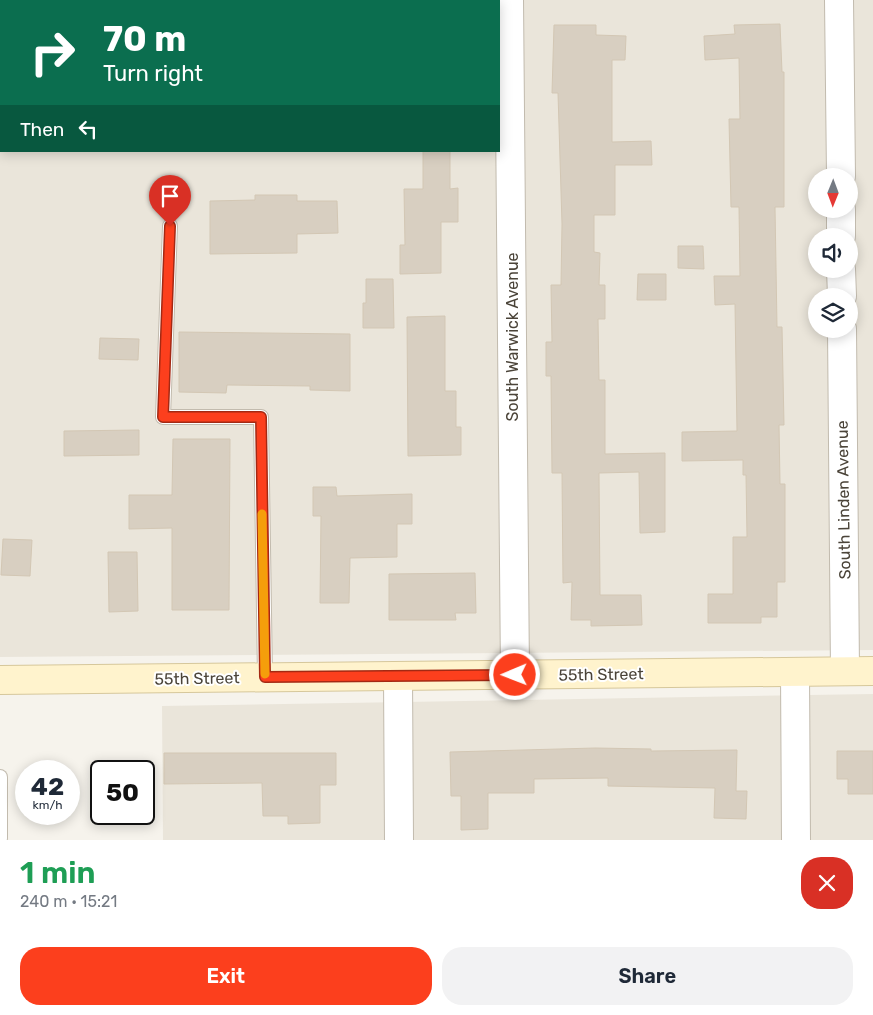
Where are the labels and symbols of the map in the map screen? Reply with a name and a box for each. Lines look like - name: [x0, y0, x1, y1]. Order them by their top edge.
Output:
- north arrow: [808, 168, 858, 218]
- pin: [149, 175, 191, 226]
- street label: South Warwick Avenue: [503, 252, 522, 421]
- street label: South Linden Avenue: [833, 420, 854, 580]
- position arrow: [488, 648, 540, 700]
- street label: 55th Street: [558, 664, 644, 685]
- street label: 55th Street: [154, 668, 240, 689]
- speed limit sign: 50: [90, 760, 155, 825]

